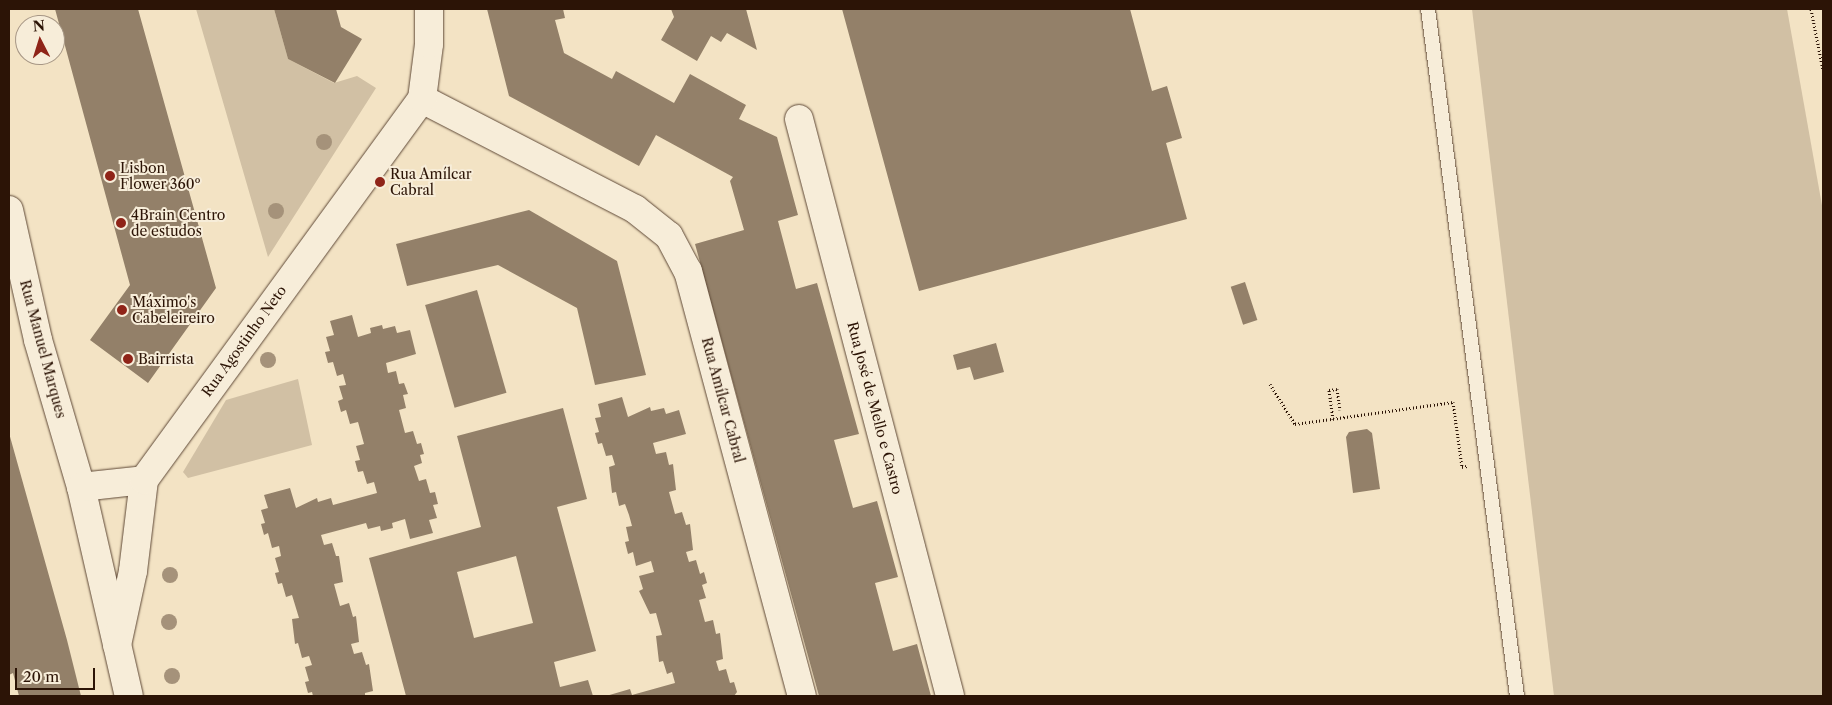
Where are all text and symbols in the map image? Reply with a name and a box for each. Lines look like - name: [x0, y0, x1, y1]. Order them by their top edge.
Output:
- north arrow: [15, 15, 65, 65]
- text: N: [32, 17, 46, 36]
- place label: Lisbon Flower 360º: [120, 160, 201, 192]
- place label: Rua Amílcar Cabral: [390, 166, 472, 198]
- marker: Lisbon Flower 360º: [104, 170, 116, 182]
- marker: Rua Amílcar Cabral: [374, 176, 386, 188]
- place label: 4Brain Centro de estudos: [131, 207, 225, 240]
- marker: 4Brain Centro de estudos: [115, 217, 127, 229]
- street label: Rua Manuel Marques: [16, 278, 70, 420]
- street label: Rua Agostinho Neto: [198, 282, 290, 400]
- place label: Máximo's Cabeleireiro: [132, 294, 215, 326]
- marker: Máximo's Cabeleireiro: [116, 304, 128, 316]
- street label: Rua José de Mello e Castro: [844, 320, 906, 496]
- street label: Rua Amílcar Cabral: [698, 335, 748, 465]
- place label: Bairrista: [138, 351, 194, 367]
- marker: Bairrista: [122, 353, 134, 365]
- scale bar: [18, 658, 98, 690]
- text: 20 m: [23, 667, 59, 686]

